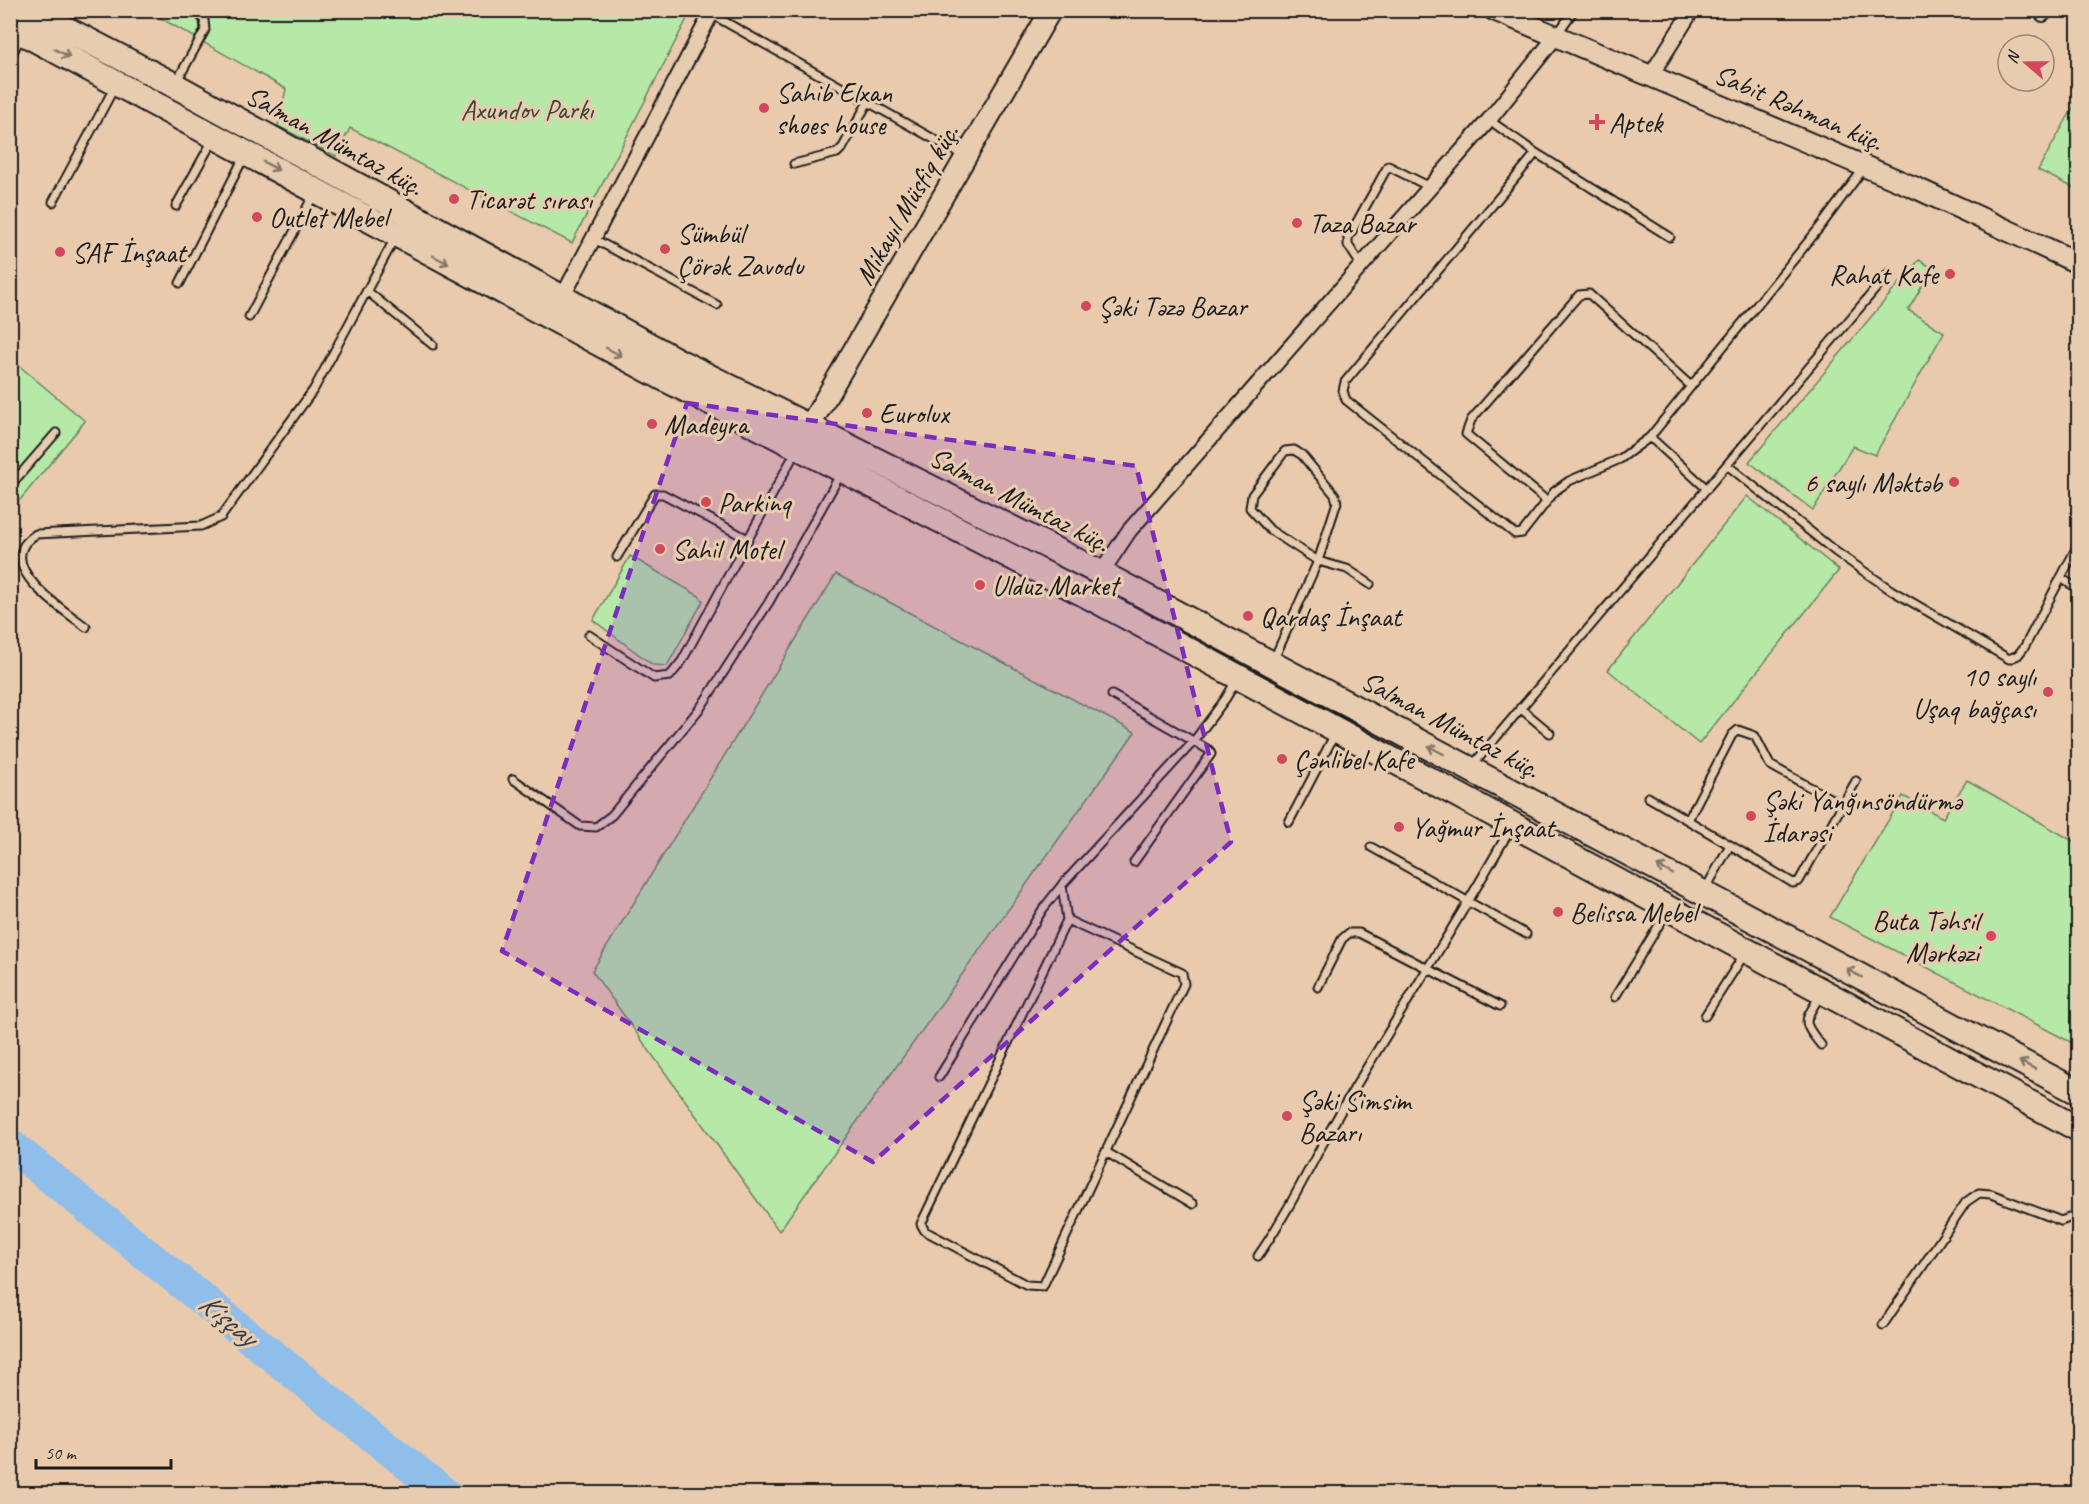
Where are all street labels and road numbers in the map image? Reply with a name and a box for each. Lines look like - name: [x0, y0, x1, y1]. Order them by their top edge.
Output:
- street label: Sabit Rəhman küç.: [1709, 56, 1889, 159]
- street label: Salman Mümtaz küç.: [240, 77, 430, 204]
- street label: Mikayıl Müsfiq küç.: [846, 117, 967, 291]
- street label: Salman Mümtaz küç.: [924, 439, 1116, 560]
- street label: Salman Mümtaz küç.: [1355, 663, 1547, 786]

